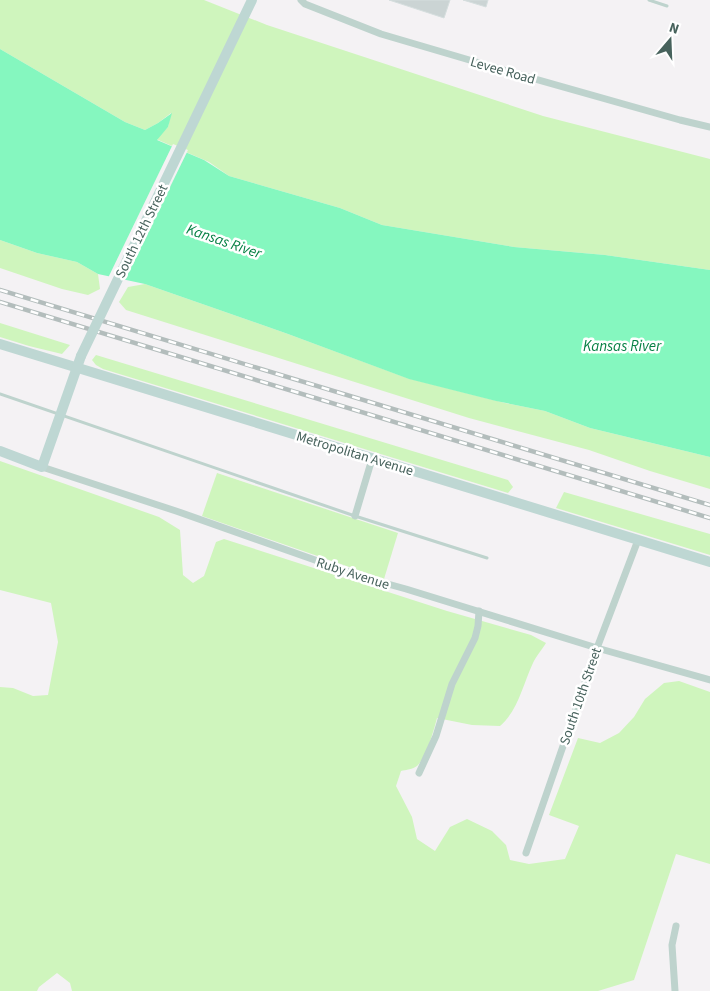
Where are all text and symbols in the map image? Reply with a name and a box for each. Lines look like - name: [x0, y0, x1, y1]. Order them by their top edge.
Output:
- north arrow: [645, 15, 695, 65]
- text: N: [666, 18, 682, 40]
- street label: Levee Road: [468, 52, 538, 90]
- street label: South 12th Street: [111, 181, 173, 282]
- water label: Kansas River: [183, 219, 265, 264]
- water label: Kansas River: [583, 336, 662, 357]
- street label: Metropolitan Avenue: [294, 427, 416, 481]
- street label: Ruby Avenue: [314, 553, 392, 595]
- street label: South 10th Street: [555, 645, 607, 748]

